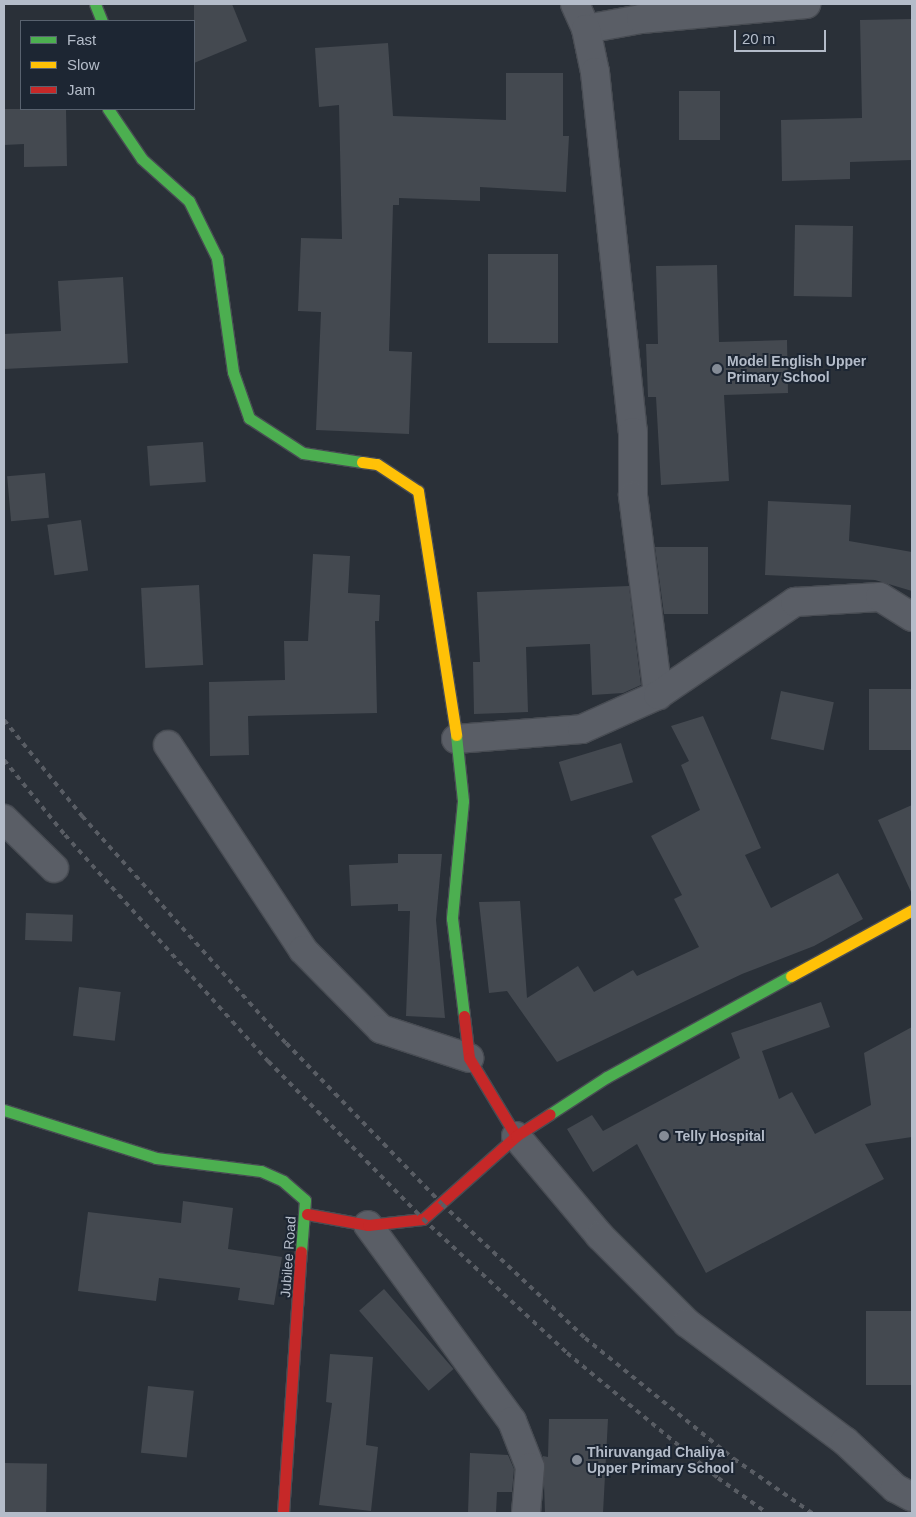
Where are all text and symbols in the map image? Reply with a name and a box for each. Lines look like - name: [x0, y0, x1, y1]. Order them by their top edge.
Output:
- legend: [20, 20, 195, 110]
- scale bar: [736, 20, 828, 52]
- text: 20 m: [742, 30, 775, 47]
- text: Fast: [67, 31, 96, 48]
- text: Slow: [67, 56, 100, 73]
- text: Jam: [67, 81, 95, 98]
- place label: Model English Upper Primary School: [727, 353, 866, 386]
- marker: Model English Upper Primary School: [711, 363, 723, 375]
- place label: Telly Hospital: [675, 1128, 765, 1144]
- marker: Telly Hospital: [657, 1129, 671, 1143]
- street label: Jubilee Road: [277, 1216, 299, 1298]
- place label: Thiruvangad Chaliya Upper Primary School: [587, 1444, 734, 1476]
- marker: Thiruvangad Chaliya Upper Primary School: [571, 1454, 583, 1466]

